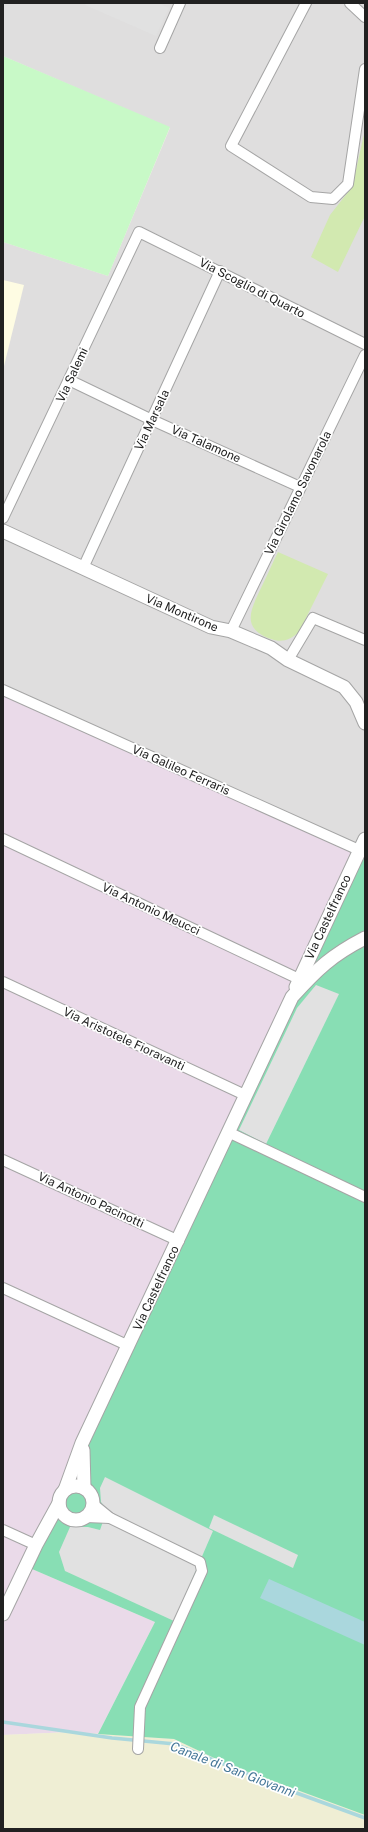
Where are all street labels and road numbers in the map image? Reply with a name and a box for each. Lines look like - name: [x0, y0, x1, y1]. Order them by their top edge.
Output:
- street label: Via Scoglio di Quarto: [197, 255, 307, 321]
- street label: Via Salemi: [53, 345, 91, 405]
- street label: Via Marsala: [132, 387, 172, 453]
- street label: Via Talamone: [169, 422, 243, 466]
- street label: Via Girolamo Savonarola: [262, 429, 334, 557]
- street label: Via Montirone: [144, 591, 221, 635]
- street label: Via Galileo Ferraris: [130, 742, 232, 798]
- street label: Via Castelfranco: [302, 872, 354, 962]
- street label: Via Antonio Meucci: [100, 880, 202, 938]
- street label: Via Aristotele Fioravanti: [61, 1005, 187, 1073]
- street label: Via Antonio Pacinotti: [36, 1169, 146, 1231]
- street label: Via Castelfranco: [130, 1243, 182, 1333]

